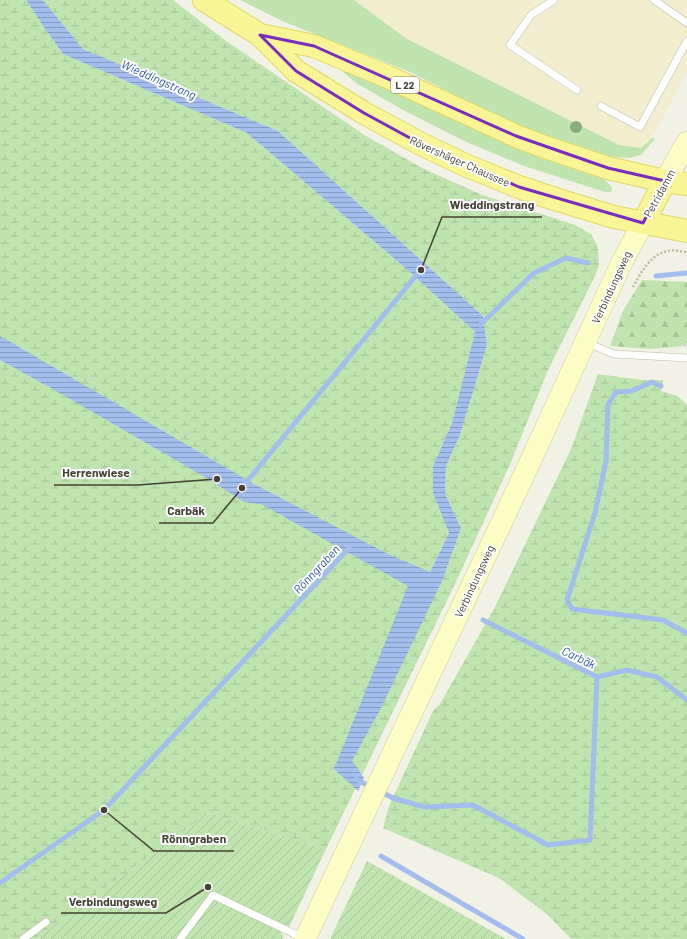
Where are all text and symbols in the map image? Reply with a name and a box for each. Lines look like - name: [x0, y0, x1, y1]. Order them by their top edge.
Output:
- water label: Wieddingstrang: [119, 56, 199, 102]
- road number: L 22: [391, 77, 419, 93]
- street label: Rövershäger Chaussee: [408, 133, 512, 189]
- street label: Petridamm: [641, 167, 677, 219]
- callout: Wieddingstrang: [442, 193, 542, 217]
- text: Wieddingstrang: [450, 197, 535, 211]
- street label: Verbindungsweg: [589, 249, 634, 325]
- callout: Herrenwiese: [54, 461, 138, 485]
- text: Herrenwiese: [62, 465, 130, 479]
- callout: Carbäk: [159, 499, 213, 523]
- text: Carbäk: [167, 503, 205, 517]
- water label: Rönngraben: [290, 542, 342, 596]
- street label: Verbindungsweg: [452, 543, 497, 619]
- water label: Carbäk: [560, 643, 598, 671]
- callout: Rönngraben: [154, 827, 234, 851]
- text: Rönngraben: [162, 831, 226, 845]
- callout: Verbindungsweg: [61, 889, 166, 913]
- text: Verbindungsweg: [69, 894, 158, 908]

